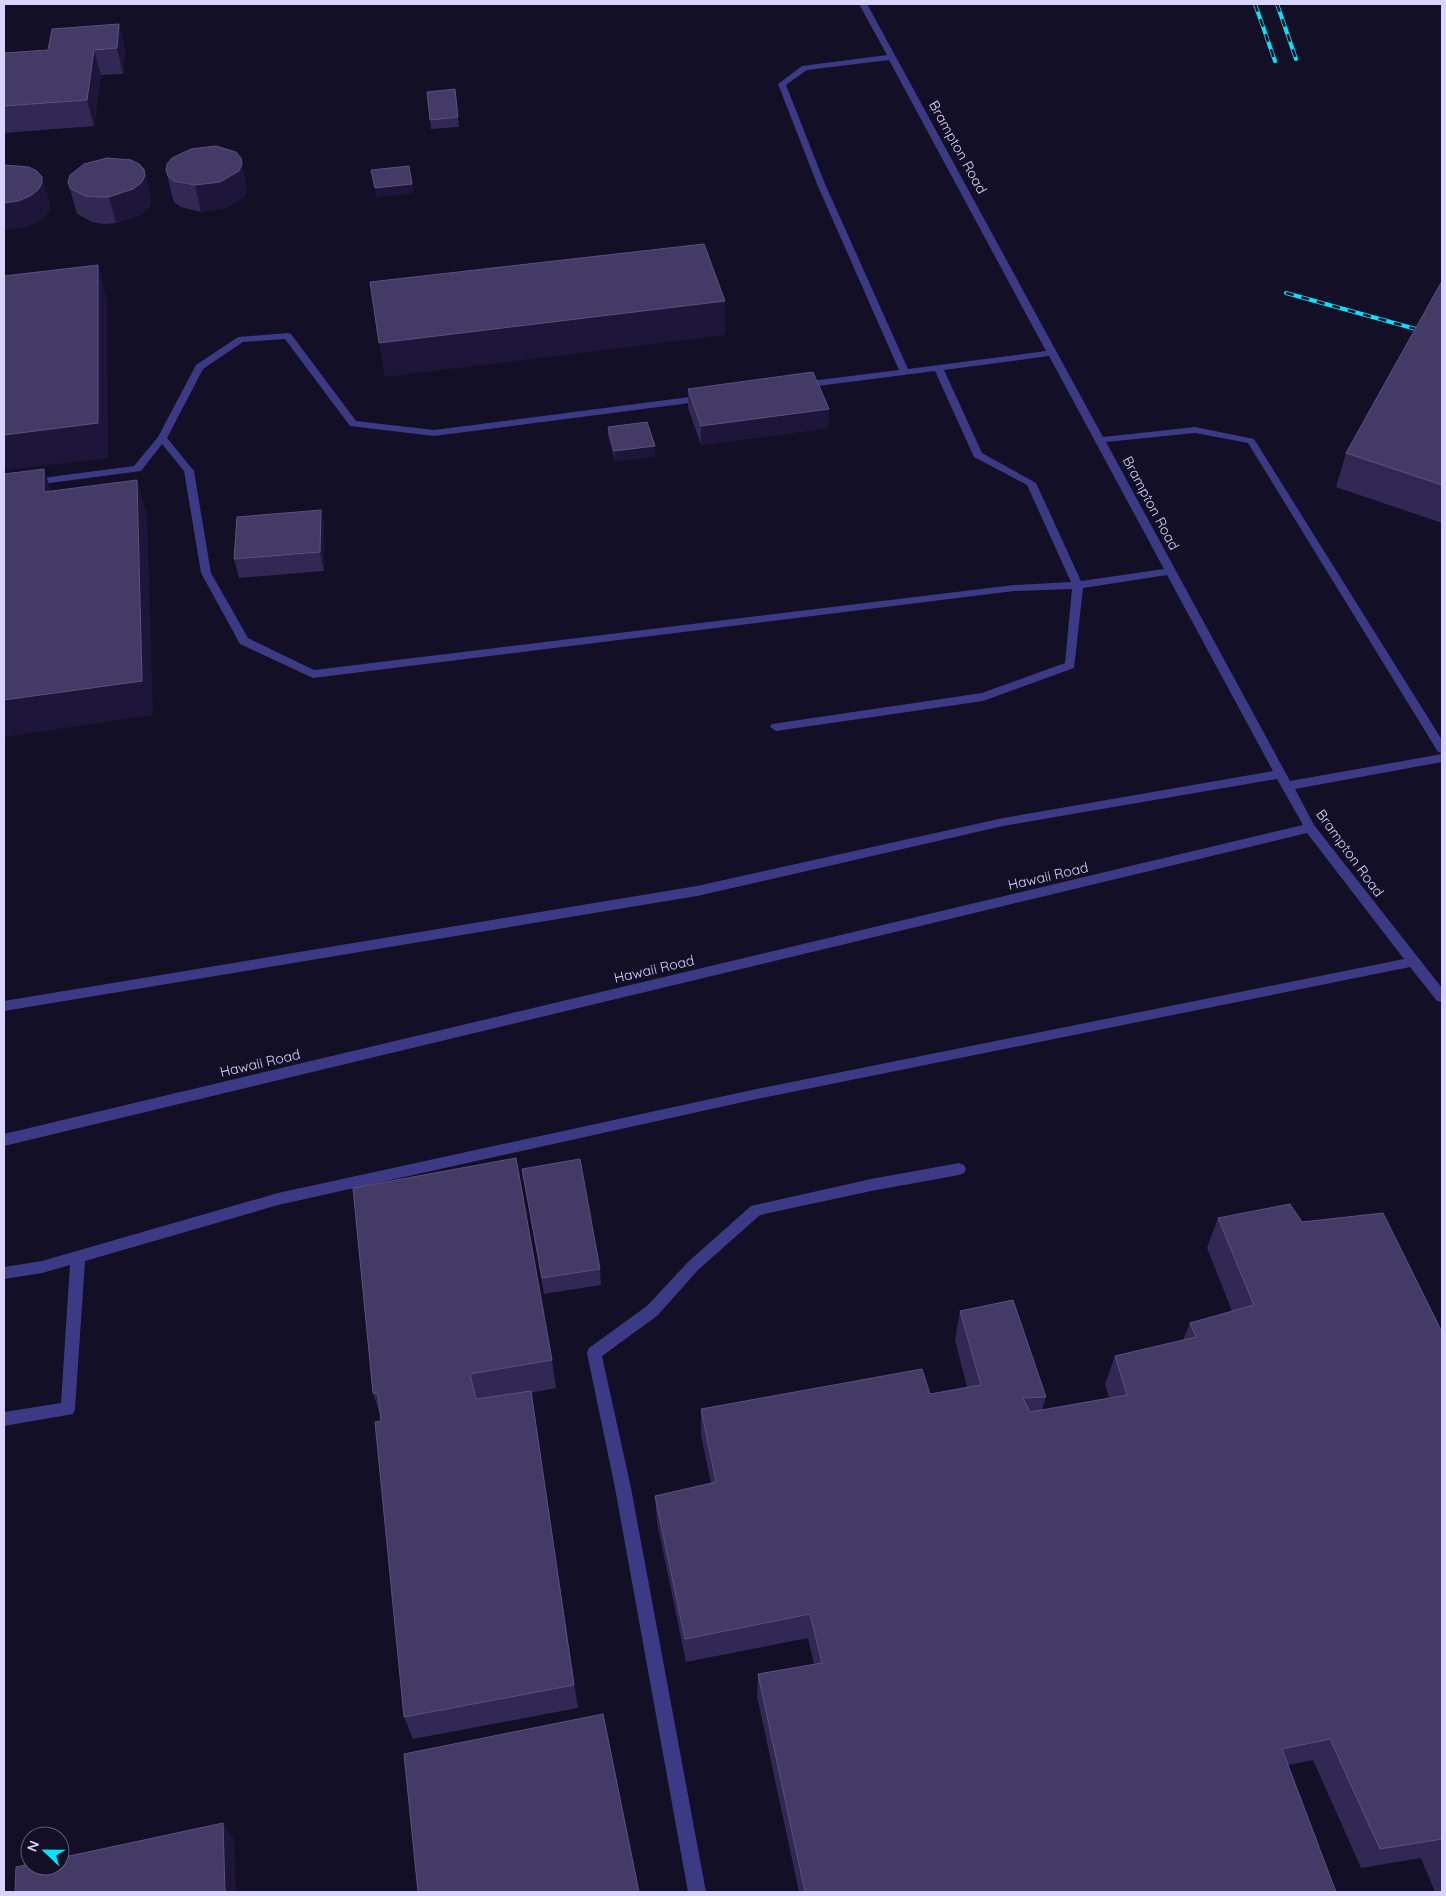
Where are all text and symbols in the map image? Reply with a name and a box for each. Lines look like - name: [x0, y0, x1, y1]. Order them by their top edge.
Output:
- street label: Brampton Road: [925, 97, 991, 197]
- street label: Brampton Road: [1119, 453, 1183, 553]
- street label: Brampton Road: [1312, 806, 1388, 900]
- street label: Hawaii Road: [1006, 858, 1090, 894]
- street label: Hawaii Road: [612, 951, 696, 987]
- street label: Hawaii Road: [218, 1045, 302, 1081]
- north arrow: [20, 1826, 70, 1876]
- text: N: [23, 1838, 43, 1854]

